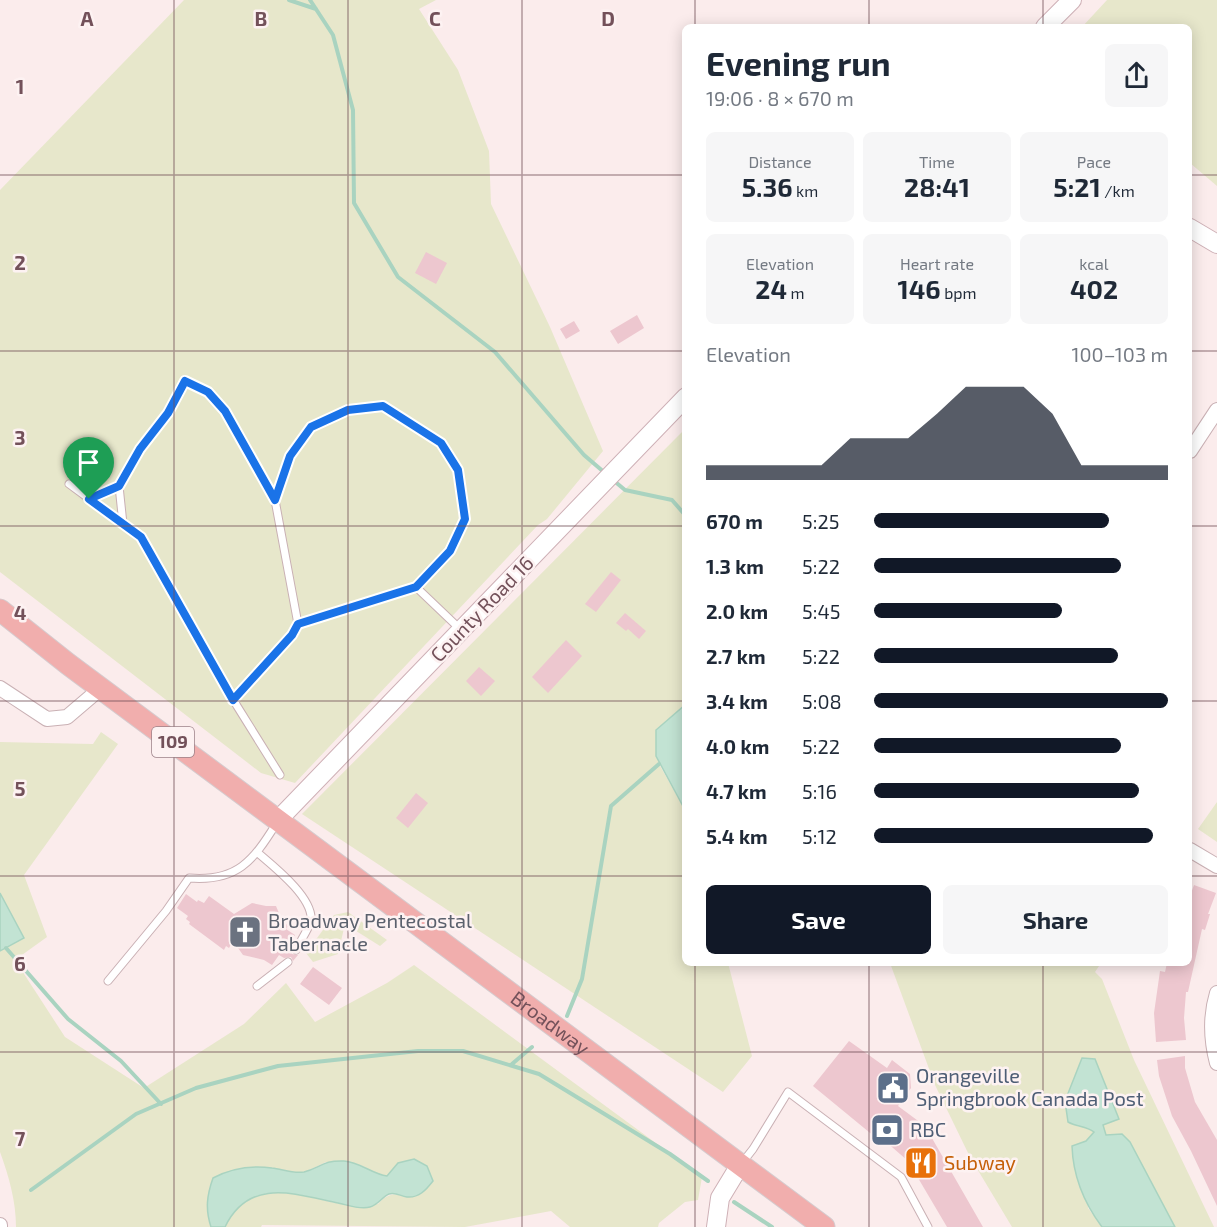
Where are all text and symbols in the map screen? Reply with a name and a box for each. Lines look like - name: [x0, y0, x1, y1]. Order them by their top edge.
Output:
- text: A: [80, 6, 94, 30]
- text: B: [255, 6, 267, 30]
- text: C: [429, 6, 441, 30]
- text: D: [601, 6, 615, 30]
- text: Evening run: [706, 43, 891, 83]
- button: share: [1105, 44, 1168, 107]
- text: 1: [16, 74, 24, 98]
- text: 19:06 · 8 × 670 m: [706, 86, 854, 110]
- text: Distance: [748, 152, 812, 171]
- text: Time: [919, 152, 955, 171]
- text: Pace: [1077, 152, 1111, 171]
- text: 5.36: [742, 171, 793, 202]
- text: 28:41: [904, 171, 970, 202]
- text: 5:21: [1053, 171, 1101, 202]
- text: km: [793, 181, 818, 200]
- text: /km: [1101, 181, 1135, 200]
- text: 2: [14, 250, 26, 274]
- text: Elevation: [746, 254, 814, 273]
- text: Heart rate: [900, 254, 974, 273]
- text: kcal: [1079, 254, 1109, 273]
- text: 24: [755, 273, 787, 304]
- text: 146: [897, 273, 941, 304]
- text: 402: [1070, 273, 1118, 304]
- text: m: [787, 283, 805, 302]
- text: bpm: [941, 283, 977, 302]
- text: Elevation: [706, 342, 791, 366]
- text: 100–103 m: [1072, 342, 1168, 366]
- text: 3: [14, 425, 26, 449]
- pin: [63, 437, 114, 499]
- icon: arrive: [72, 446, 105, 479]
- text: 670 m: [706, 509, 763, 533]
- text: 5:25: [802, 509, 839, 533]
- street label: County Road 16: [425, 550, 538, 666]
- text: 1.3 km: [706, 554, 764, 578]
- text: 5:22: [802, 554, 840, 578]
- text: 2.0 km: [706, 599, 768, 623]
- text: 5:45: [802, 599, 840, 623]
- text: 4: [14, 600, 27, 624]
- text: 2.7 km: [706, 644, 766, 668]
- text: 5:22: [802, 644, 840, 668]
- text: 3.4 km: [706, 689, 768, 713]
- text: 5:08: [802, 689, 842, 713]
- road number: 109: [152, 727, 194, 757]
- text: 4.0 km: [706, 734, 769, 758]
- text: 5:22: [802, 734, 840, 758]
- text: 5: [14, 776, 26, 800]
- text: 4.7 km: [706, 779, 767, 803]
- text: 5:16: [802, 779, 837, 803]
- text: 5.4 km: [706, 824, 768, 848]
- text: 5:12: [802, 824, 837, 848]
- button: Save: [706, 885, 931, 954]
- button: Share: [943, 885, 1168, 954]
- place label: Broadway Pentecostal Tabernacle: [268, 908, 472, 955]
- church icon: Broadway Pentecostal Tabernacle: [227, 914, 263, 950]
- text: 6: [14, 951, 26, 975]
- street label: Broadway: [507, 985, 595, 1060]
- place label: Orangeville Springbrook Canada Post: [916, 1063, 1144, 1110]
- public building icon: Orangeville Springbrook Canada Post: [875, 1070, 911, 1106]
- bank icon: RBC: [869, 1112, 905, 1148]
- place label: RBC: [910, 1117, 946, 1141]
- text: 7: [15, 1126, 26, 1150]
- restaurant icon: Subway: [903, 1145, 939, 1181]
- place label: Subway: [944, 1150, 1016, 1174]

